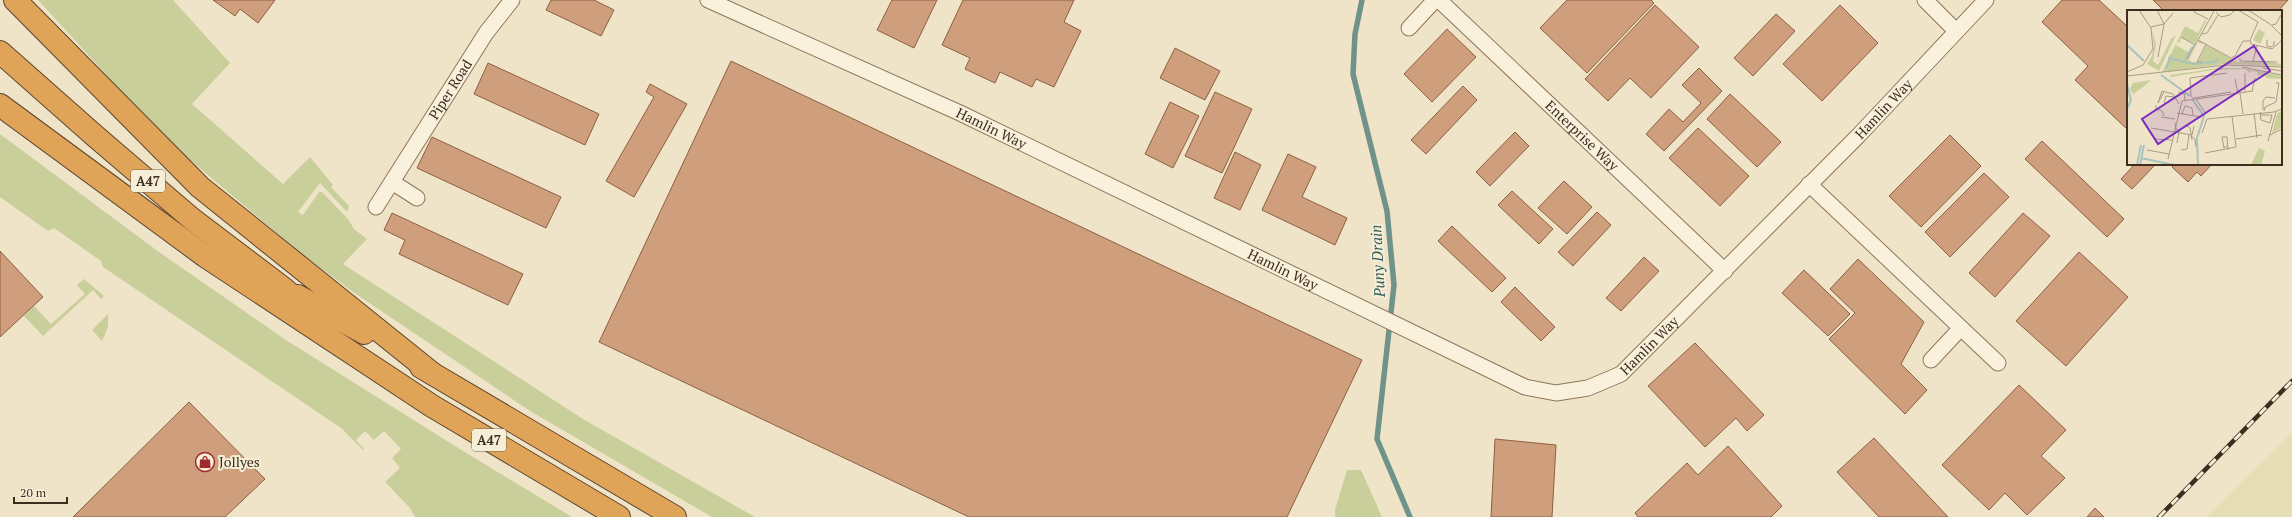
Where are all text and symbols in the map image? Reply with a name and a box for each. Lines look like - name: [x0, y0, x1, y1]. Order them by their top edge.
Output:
- inset map: [2127, 10, 2282, 165]
- street label: Piper Road: [424, 55, 476, 123]
- street label: Hamlin Way: [1850, 74, 1917, 143]
- street label: Enterprise Way: [1542, 96, 1624, 175]
- street label: Hamlin Way: [953, 103, 1031, 153]
- road number: A47: [131, 170, 165, 192]
- water label: Puny Drain: [1365, 224, 1389, 299]
- street label: Hamlin Way: [1245, 244, 1322, 295]
- street label: Hamlin Way: [1615, 311, 1683, 379]
- road number: A47: [472, 429, 506, 451]
- shop icon: Jollyes: [194, 451, 216, 473]
- place label: Jollyes: [219, 452, 260, 471]
- scale bar: [14, 479, 67, 505]
- text: 20 m: [20, 485, 47, 500]

